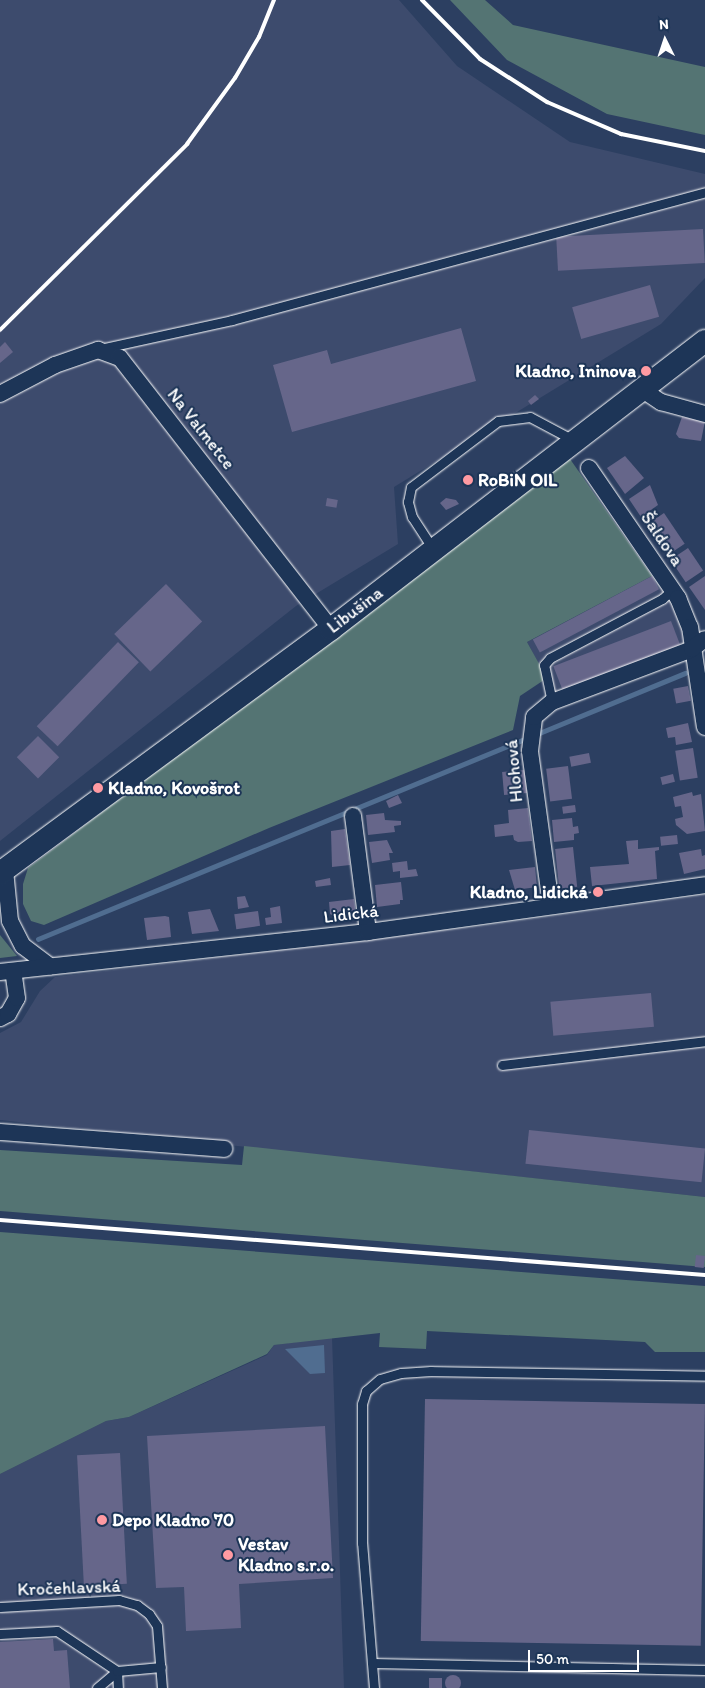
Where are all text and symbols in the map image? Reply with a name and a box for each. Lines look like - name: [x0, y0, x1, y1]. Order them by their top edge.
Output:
- north arrow: [640, 15, 690, 65]
- text: N: [659, 16, 669, 33]
- place label: Kladno, Ininova: [515, 360, 636, 382]
- marker: Kladno, Ininova: [640, 365, 652, 377]
- street label: Na Valmetce: [163, 384, 239, 474]
- place label: RoBiN OIL: [478, 469, 557, 491]
- marker: RoBiN OIL: [462, 474, 474, 486]
- street label: Šaldova: [636, 508, 688, 570]
- street label: Libušina: [323, 582, 387, 638]
- street label: Hlohová: [501, 739, 527, 803]
- place label: Kladno, Kovošrot: [108, 777, 240, 799]
- marker: Kladno, Kovošrot: [92, 782, 104, 794]
- place label: Kladno, Lidická: [470, 881, 588, 903]
- marker: Kladno, Lidická: [592, 886, 604, 898]
- street label: Lidická: [322, 900, 380, 928]
- place label: Depo Kladno 70: [112, 1509, 234, 1531]
- marker: Depo Kladno 70: [96, 1514, 108, 1526]
- place label: Vestav Kladno s.r.o.: [238, 1534, 334, 1576]
- marker: Vestav Kladno s.r.o.: [222, 1549, 234, 1561]
- street label: Kročehlavská: [17, 1575, 121, 1601]
- scale bar: [530, 1640, 641, 1672]
- text: 50 m: [536, 1650, 569, 1668]

